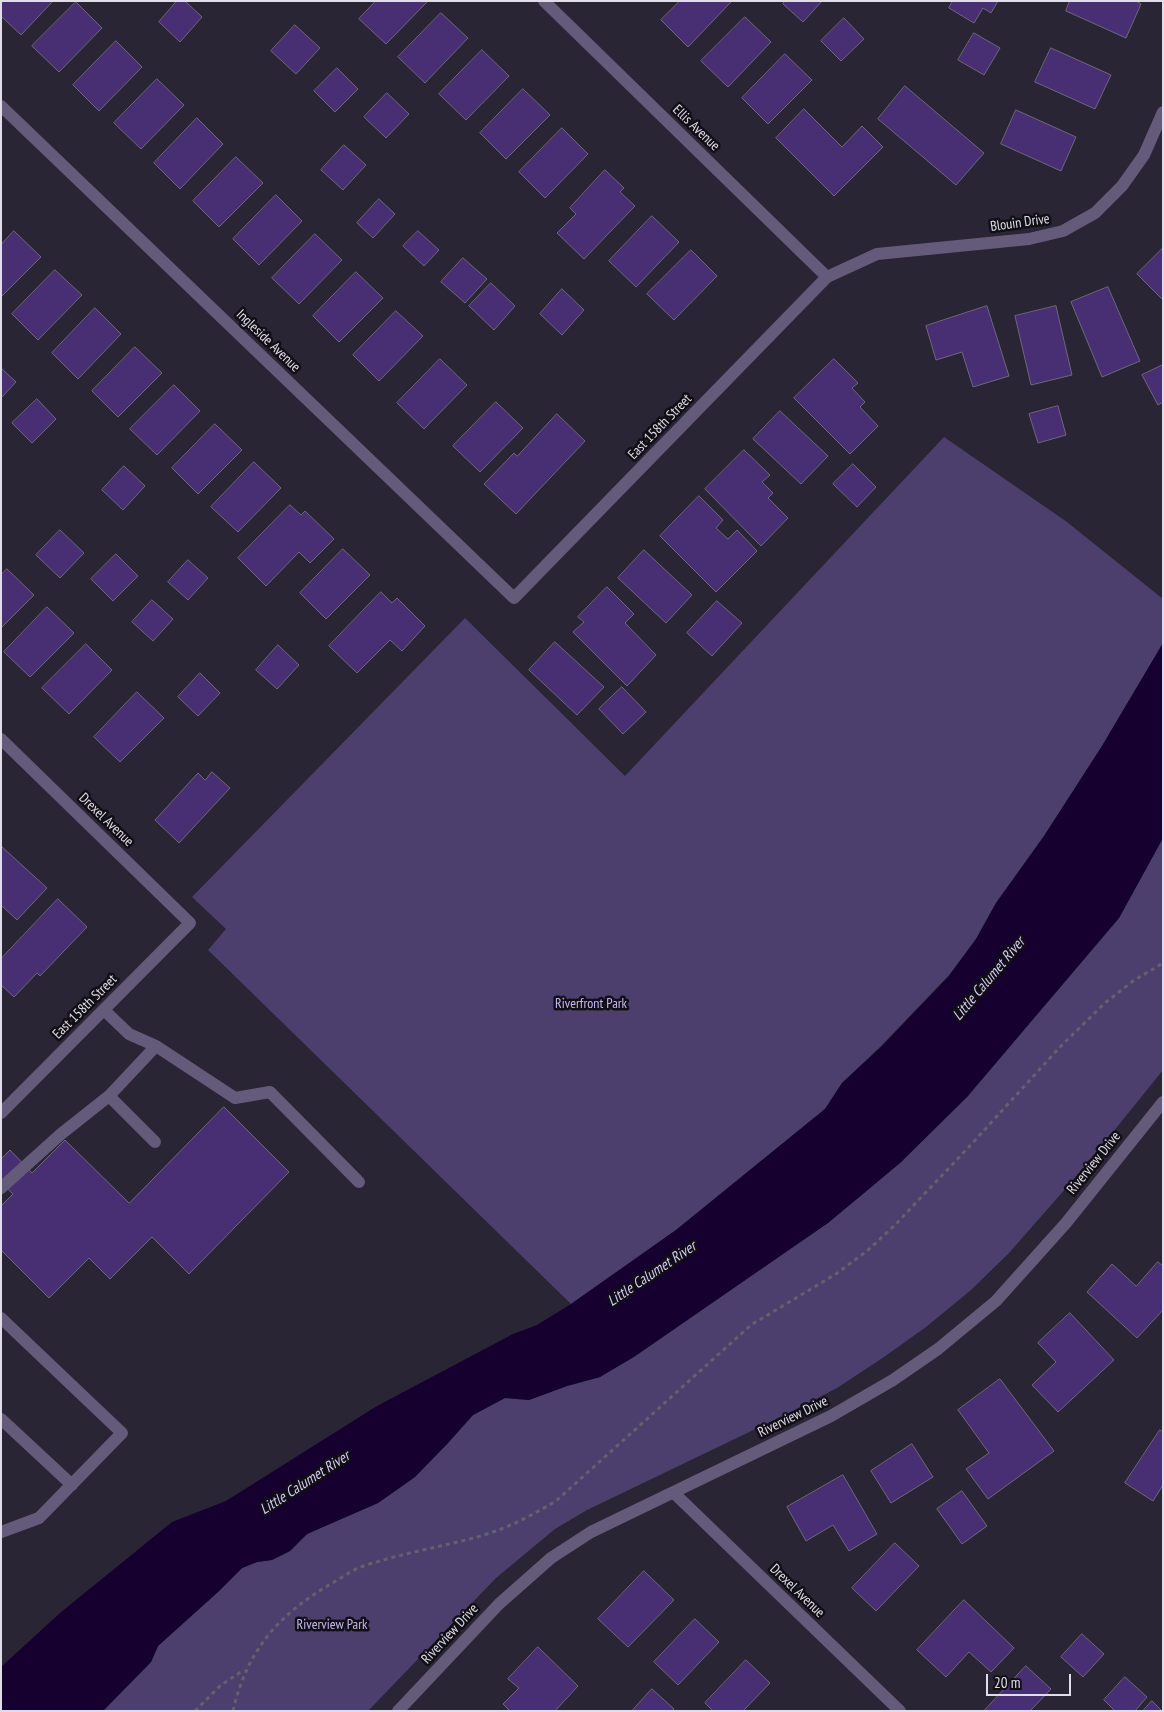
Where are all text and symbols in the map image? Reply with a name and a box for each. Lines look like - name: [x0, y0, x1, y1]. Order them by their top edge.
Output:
- street label: Ellis Avenue: [669, 102, 723, 154]
- street label: Blouin Drive: [989, 211, 1051, 235]
- street label: Ingleside Avenue: [232, 306, 304, 376]
- street label: East 158th Street: [625, 391, 695, 463]
- street label: Drexel Avenue: [75, 790, 137, 850]
- water label: Little Calumet River: [949, 934, 1029, 1024]
- street label: East 158th Street: [49, 971, 121, 1043]
- park label: Riverfront Park: [555, 996, 627, 1012]
- street label: Riverview Drive: [1064, 1128, 1124, 1198]
- water label: Little Calumet River: [604, 1238, 700, 1310]
- street label: Riverview Drive: [755, 1393, 831, 1441]
- water label: Little Calumet River: [257, 1447, 353, 1519]
- street label: Drexel Avenue: [766, 1561, 828, 1621]
- street label: Riverview Drive: [418, 1601, 482, 1667]
- park label: Riverview Park: [297, 1617, 367, 1633]
- scale bar: [989, 1664, 1074, 1696]
- text: 20 m: [994, 1673, 1020, 1692]

